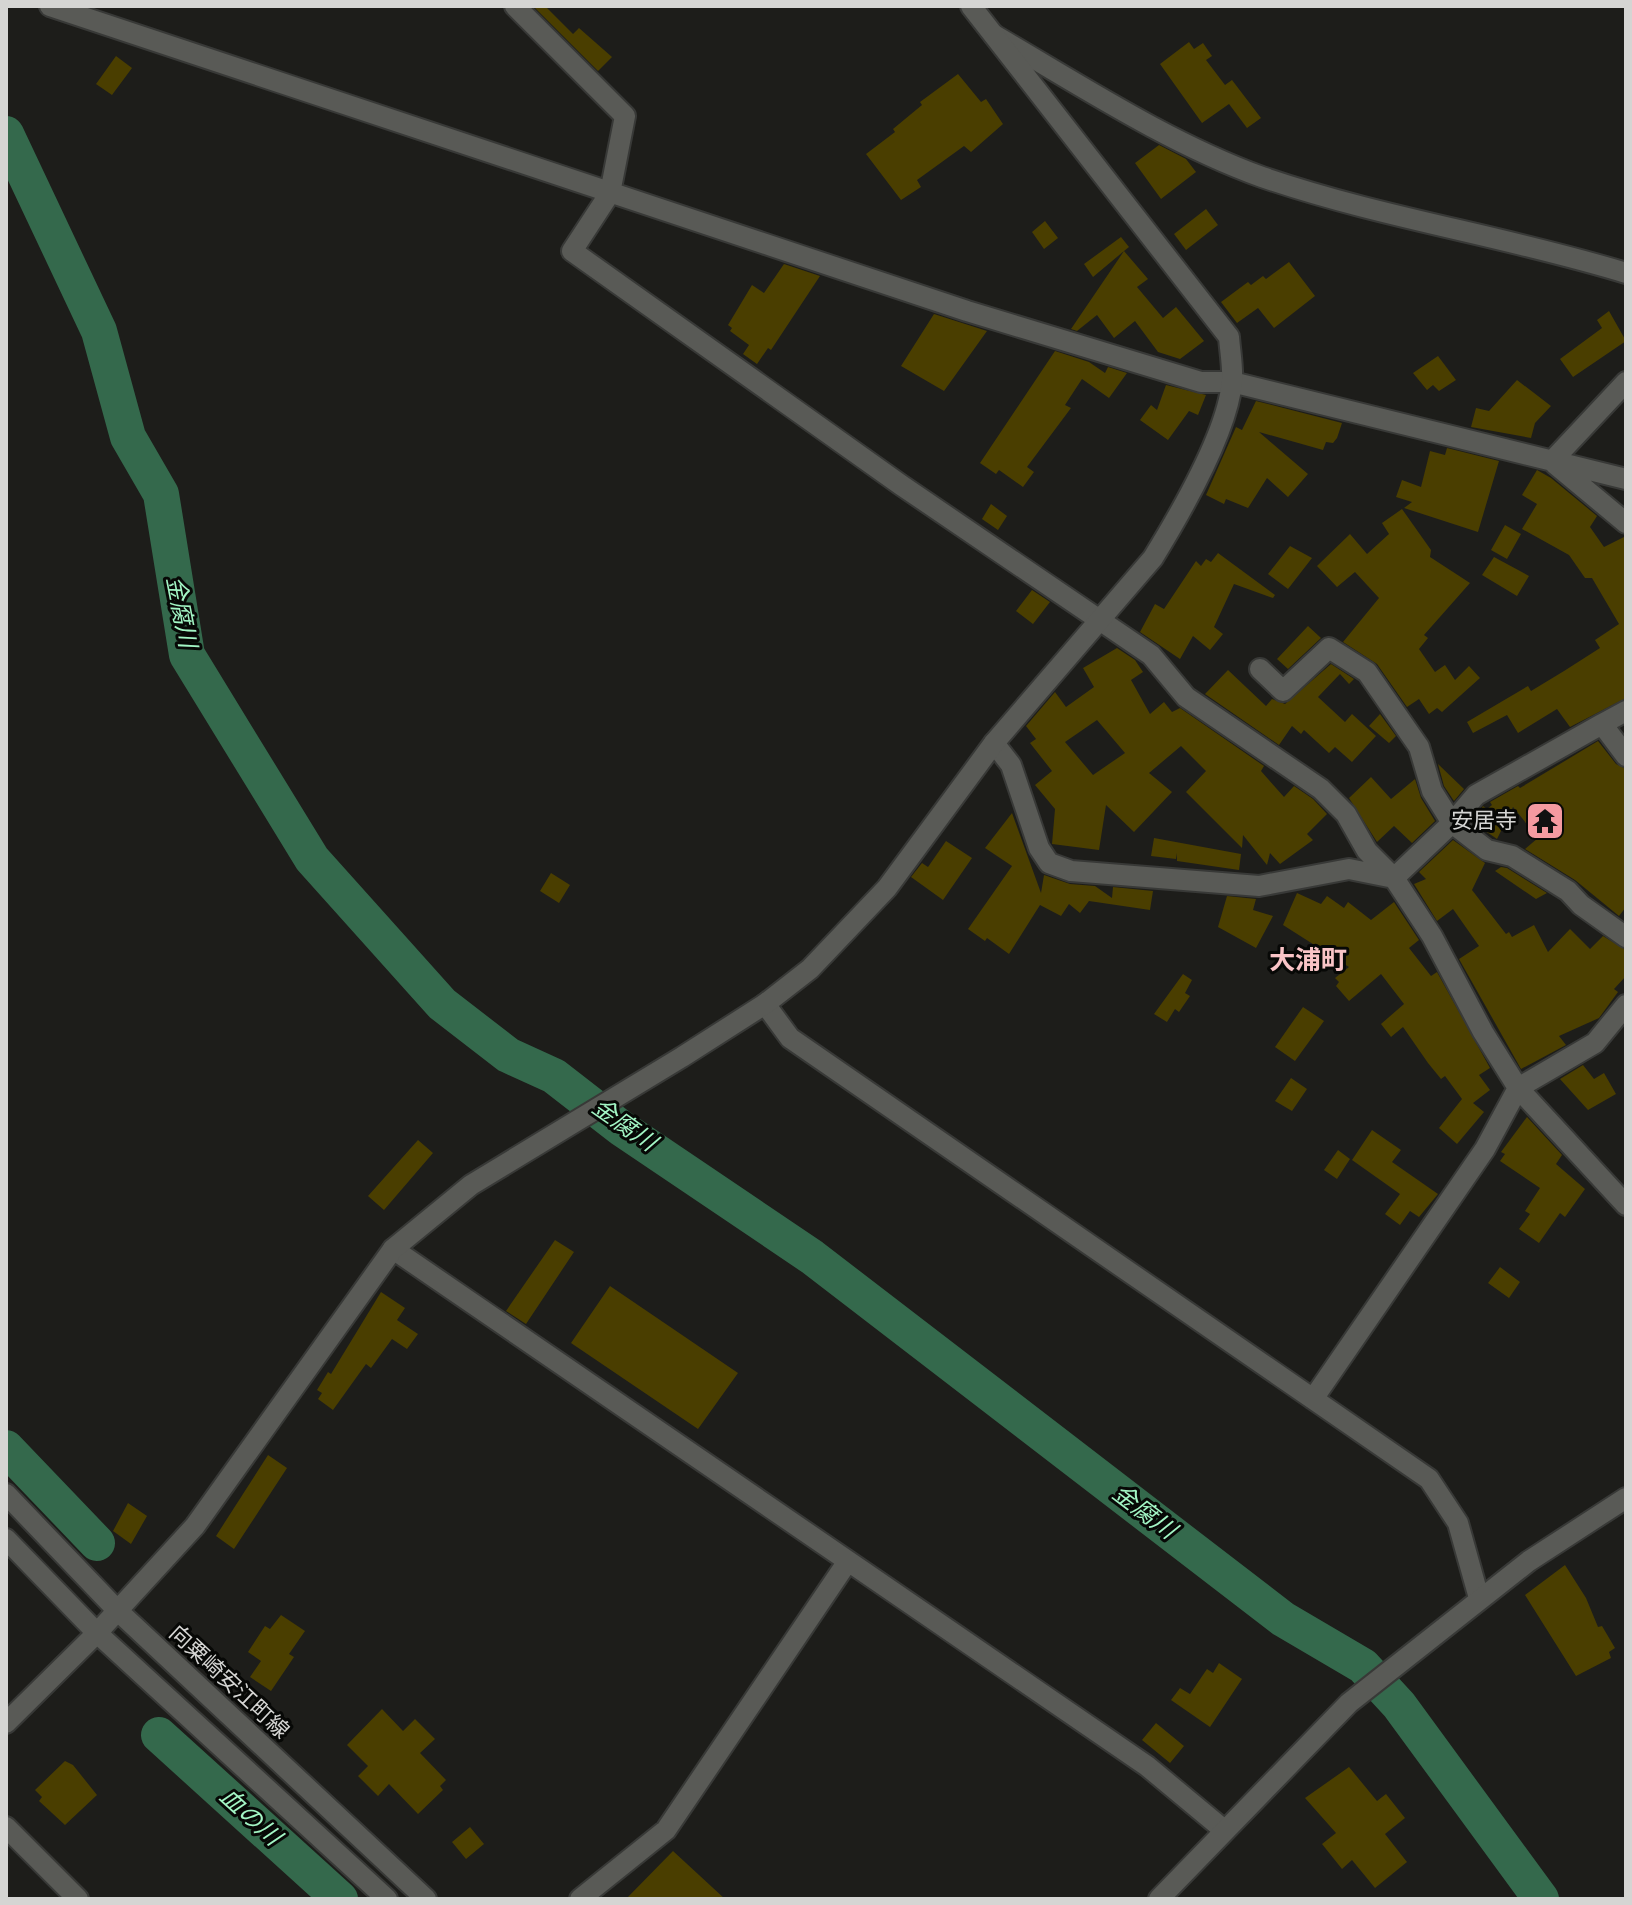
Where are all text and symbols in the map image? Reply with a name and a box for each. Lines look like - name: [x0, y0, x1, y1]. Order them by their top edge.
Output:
- water label: 金腐川: [160, 574, 203, 653]
- temple icon: 安居寺: [1524, 800, 1566, 842]
- place label: 安居寺: [1451, 808, 1517, 834]
- district label: 大浦町: [1269, 945, 1347, 976]
- water label: 金腐川: [586, 1092, 664, 1159]
- water label: 金腐川: [1107, 1479, 1184, 1547]
- street label: 向粟崎安江町線: [164, 1620, 294, 1744]
- water label: 血の川: [214, 1782, 289, 1854]

